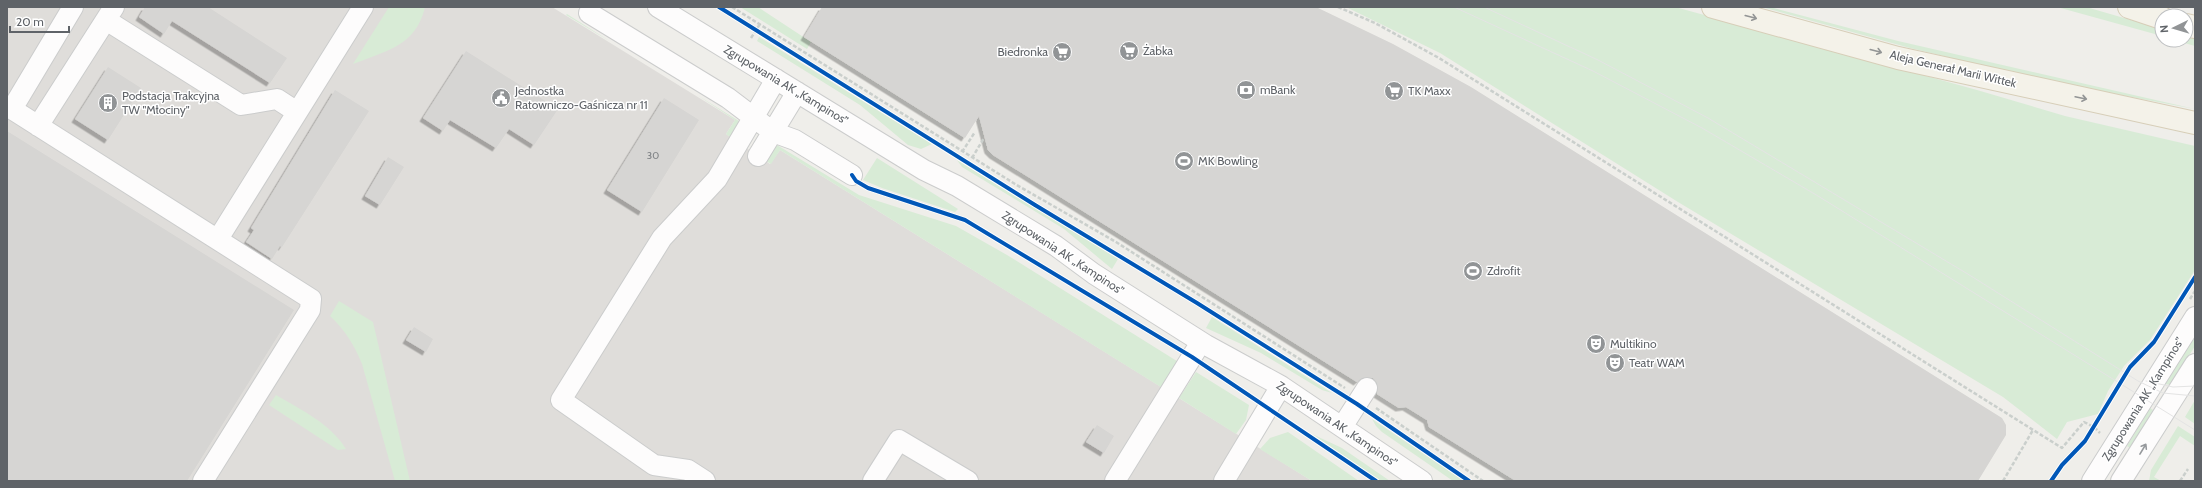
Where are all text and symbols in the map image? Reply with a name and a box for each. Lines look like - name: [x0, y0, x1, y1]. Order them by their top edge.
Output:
- scale bar: [10, 8, 69, 34]
- north arrow: [2154, 8, 2194, 48]
- text: 20 m: [16, 14, 44, 29]
- one-way arrow: [1744, 14, 1757, 21]
- text: N: [2157, 24, 2171, 33]
- supermarket icon: Żabka: [1118, 40, 1140, 62]
- street label: Zgrupowania AK „Kampinos”: [721, 41, 851, 128]
- supermarket icon: Biedronka: [1051, 41, 1073, 63]
- place label: Żabka: [1143, 43, 1173, 58]
- place label: Biedronka: [998, 44, 1048, 59]
- street label: Aleja Generał Marii Wittek: [1888, 47, 2019, 91]
- one-way arrow: [1869, 48, 1882, 56]
- bank icon: mBank: [1235, 79, 1257, 101]
- supermarket icon: TK Maxx: [1383, 80, 1405, 102]
- place label: mBank: [1260, 82, 1296, 97]
- place label: Jednostka Ratowniczo-Gaśnicza nr 11: [514, 83, 648, 112]
- place label: TK Maxx: [1408, 83, 1451, 98]
- public building icon: Jednostka Ratowniczo-Gaśnicza nr 11: [490, 87, 512, 109]
- place label: Podstacja Trakcyjna TW "Młociny": [122, 88, 220, 117]
- building icon: Podstacja Trakcyjna TW "Młociny": [97, 92, 119, 114]
- one-way arrow: [2074, 94, 2087, 102]
- house number: 30: [647, 149, 659, 162]
- sports icon: MK Bowling: [1173, 150, 1195, 172]
- place label: MK Bowling: [1198, 153, 1259, 168]
- street label: Zgrupowania AK „Kampinos”: [999, 207, 1127, 298]
- sports icon: Zdrofit: [1462, 260, 1484, 282]
- place label: Zdrofit: [1487, 263, 1521, 278]
- theatre icon: Multikino: [1585, 333, 1607, 355]
- street label: Zgrupowania AK „Kampinos”: [2098, 334, 2187, 463]
- place label: Multikino: [1610, 336, 1657, 351]
- theatre icon: Teatr WAM: [1604, 352, 1626, 374]
- place label: Teatr WAM: [1629, 355, 1685, 370]
- street label: Zgrupowania AK „Kampinos”: [1274, 377, 1401, 470]
- one-way arrow: [2139, 443, 2147, 455]

